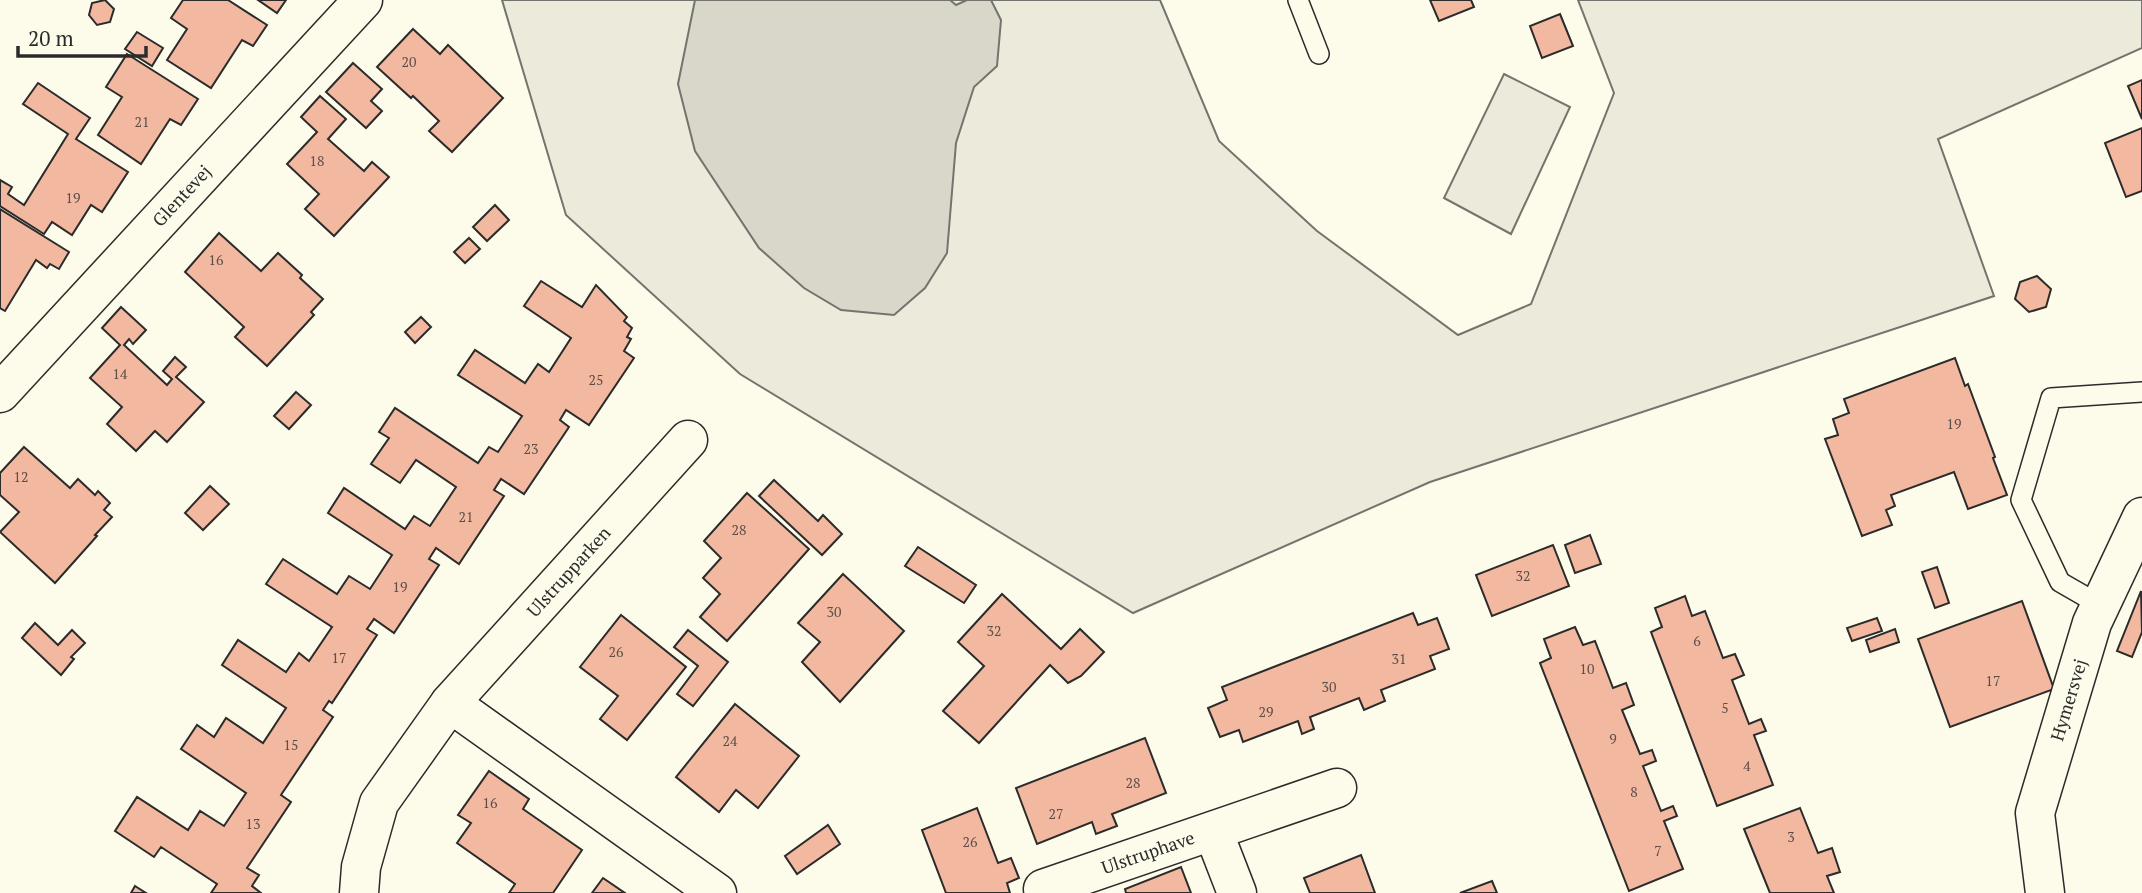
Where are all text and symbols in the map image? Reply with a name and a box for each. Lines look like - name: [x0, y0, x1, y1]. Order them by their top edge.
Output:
- scale bar: [18, 14, 145, 58]
- text: 20 m: [28, 24, 74, 52]
- house number: 20: [402, 52, 416, 71]
- house number: 21: [135, 112, 149, 131]
- house number: 18: [310, 151, 324, 170]
- street label: Glentevej: [147, 159, 216, 231]
- house number: 19: [66, 188, 80, 207]
- house number: 16: [209, 250, 224, 269]
- house number: 14: [113, 364, 128, 383]
- house number: 25: [589, 370, 603, 389]
- house number: 19: [1947, 414, 1961, 433]
- house number: 23: [524, 439, 538, 458]
- house number: 12: [14, 467, 28, 486]
- house number: 21: [459, 507, 473, 526]
- house number: 28: [732, 520, 746, 539]
- street label: Ulstrupparken: [521, 521, 616, 622]
- house number: 32: [1516, 566, 1530, 585]
- house number: 19: [393, 577, 407, 596]
- house number: 30: [827, 602, 841, 621]
- house number: 32: [987, 621, 1001, 640]
- house number: 6: [1693, 631, 1701, 650]
- house number: 26: [609, 642, 624, 661]
- house number: 17: [332, 648, 346, 667]
- house number: 31: [1392, 649, 1406, 668]
- street label: Hymersvej: [2044, 656, 2092, 744]
- house number: 10: [1580, 659, 1594, 678]
- house number: 17: [1986, 671, 2000, 690]
- house number: 30: [1322, 677, 1336, 696]
- house number: 5: [1721, 698, 1729, 717]
- house number: 29: [1259, 702, 1273, 721]
- house number: 9: [1609, 729, 1617, 748]
- house number: 24: [723, 731, 738, 750]
- house number: 15: [284, 735, 298, 754]
- house number: 4: [1743, 756, 1751, 775]
- house number: 28: [1126, 773, 1140, 792]
- house number: 8: [1630, 782, 1638, 801]
- house number: 16: [483, 793, 498, 812]
- house number: 27: [1049, 804, 1063, 823]
- house number: 13: [246, 814, 260, 833]
- street label: Ulstruphave: [1098, 825, 1197, 879]
- house number: 3: [1787, 827, 1795, 846]
- house number: 26: [963, 832, 978, 851]
- house number: 7: [1654, 841, 1662, 860]

